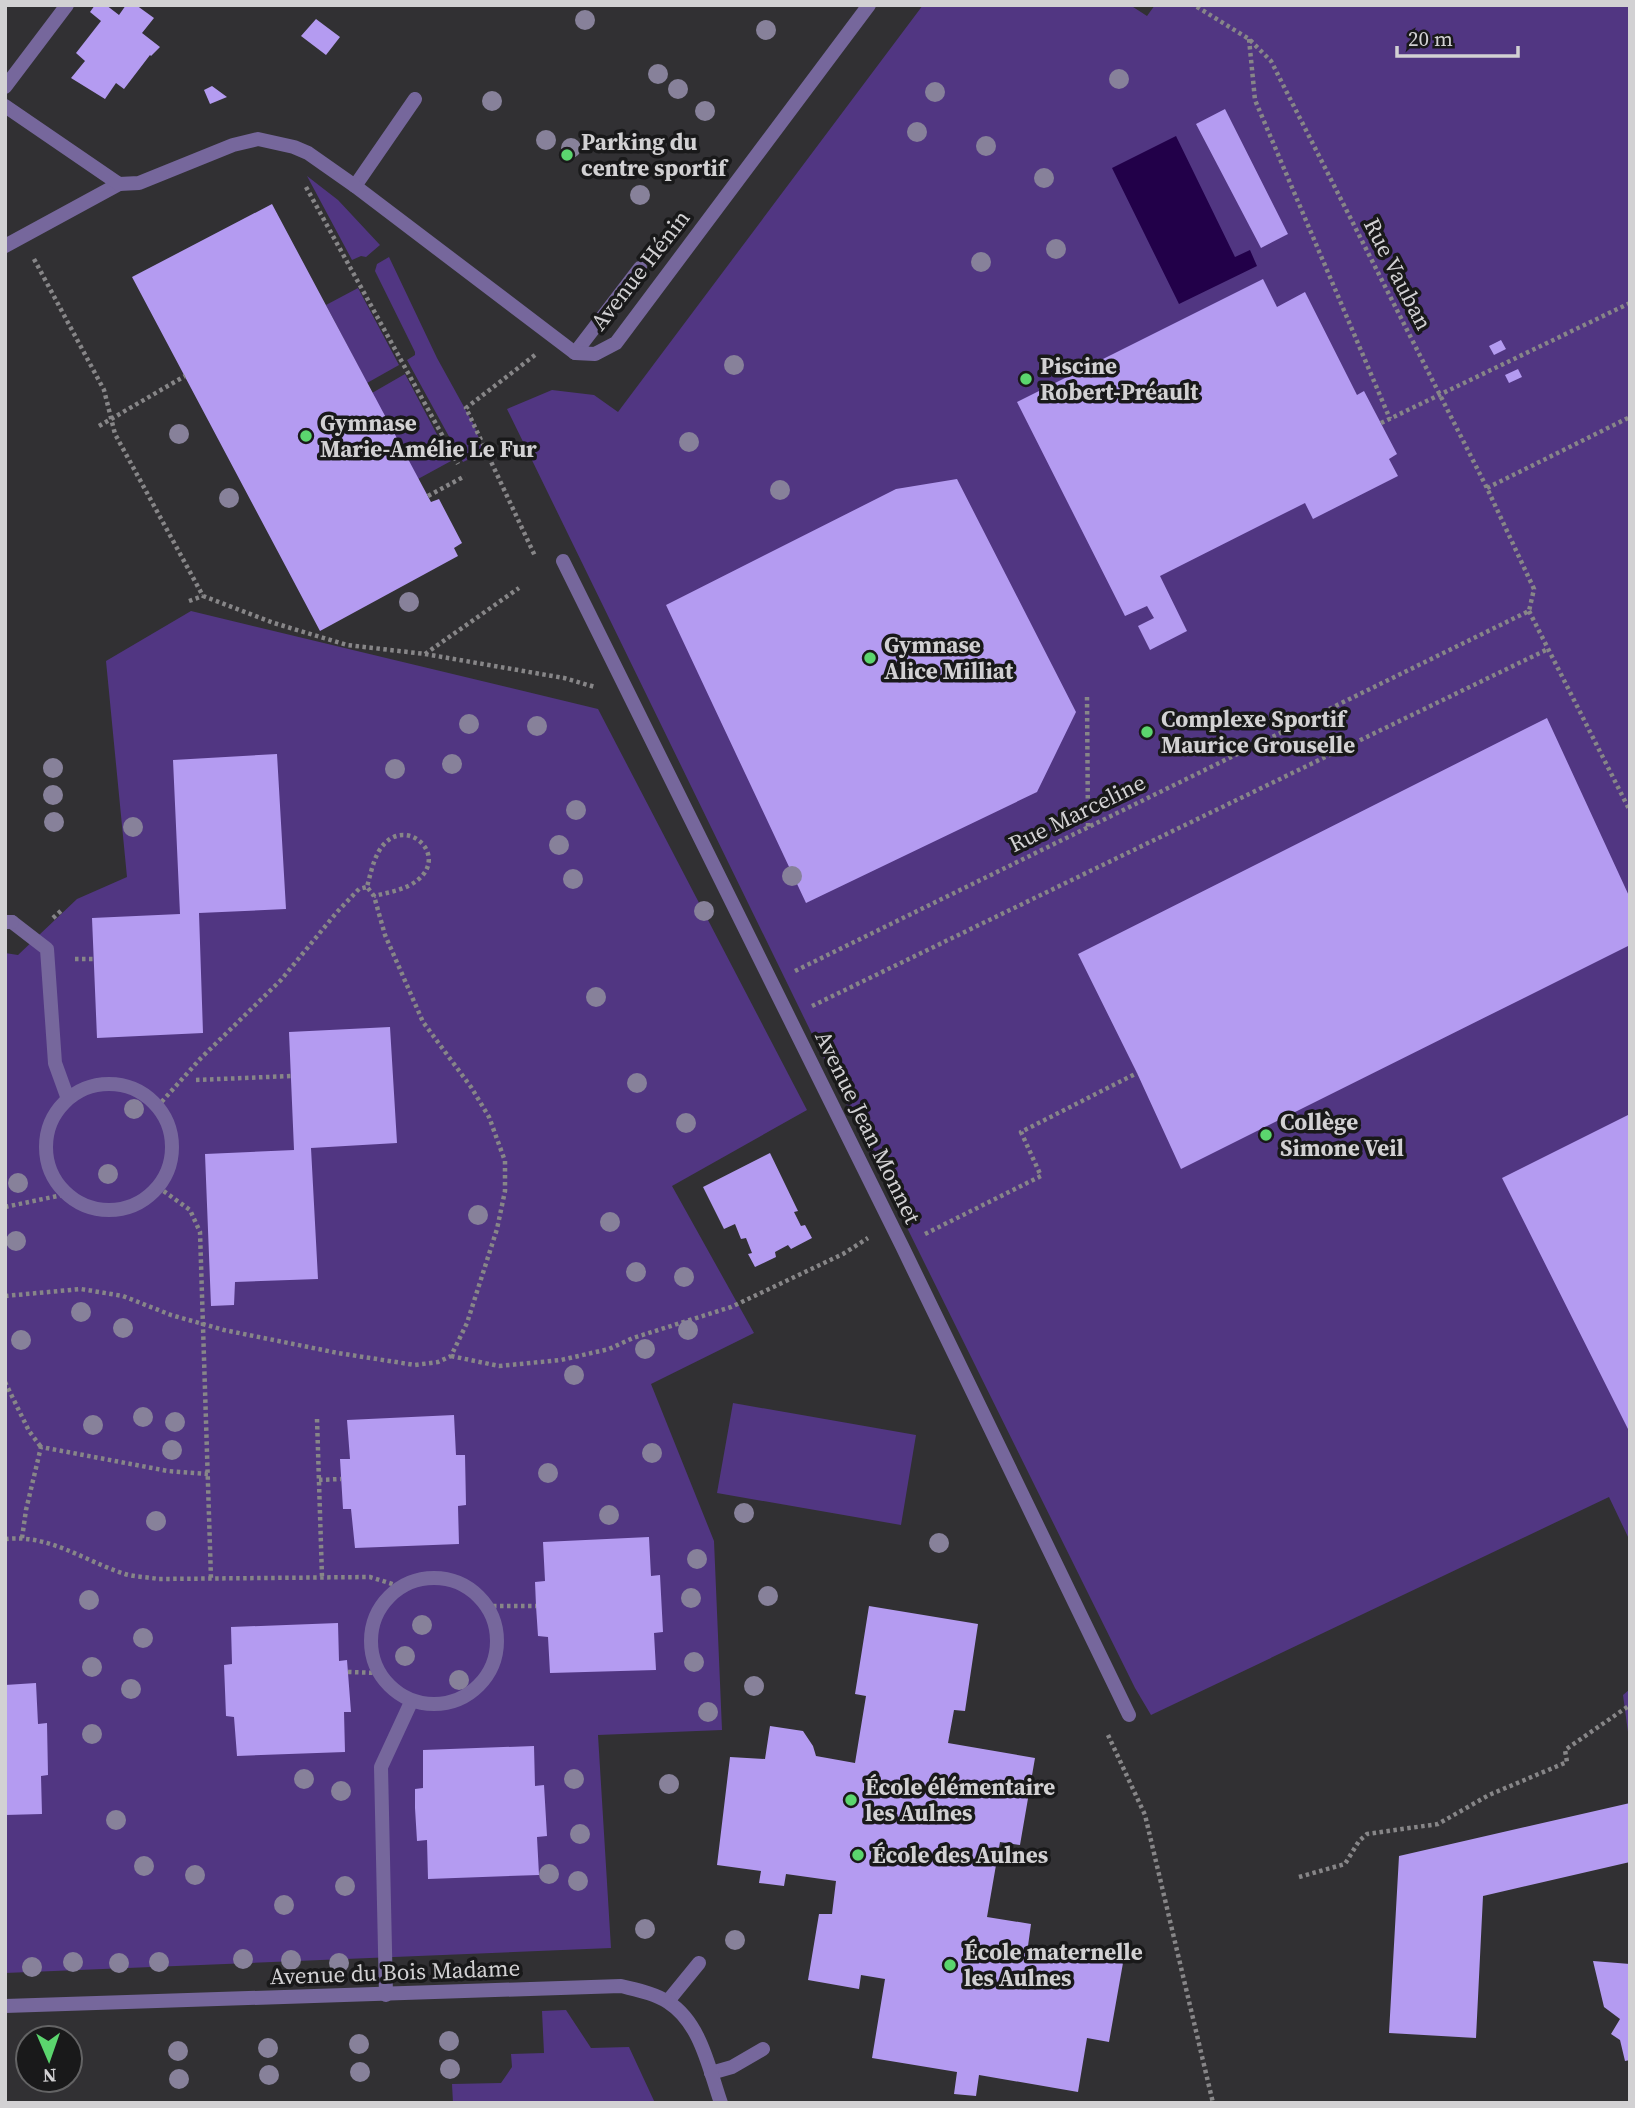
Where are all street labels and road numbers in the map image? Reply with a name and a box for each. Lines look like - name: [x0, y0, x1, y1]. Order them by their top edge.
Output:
- street label: Avenue Hénin: [583, 203, 697, 337]
- street label: Rue Vauban: [1356, 212, 1440, 336]
- street label: Rue Marceline: [1003, 766, 1151, 860]
- street label: Avenue Jean Monnet: [807, 1025, 929, 1229]
- street label: Avenue du Bois Madame: [269, 1952, 521, 1992]

